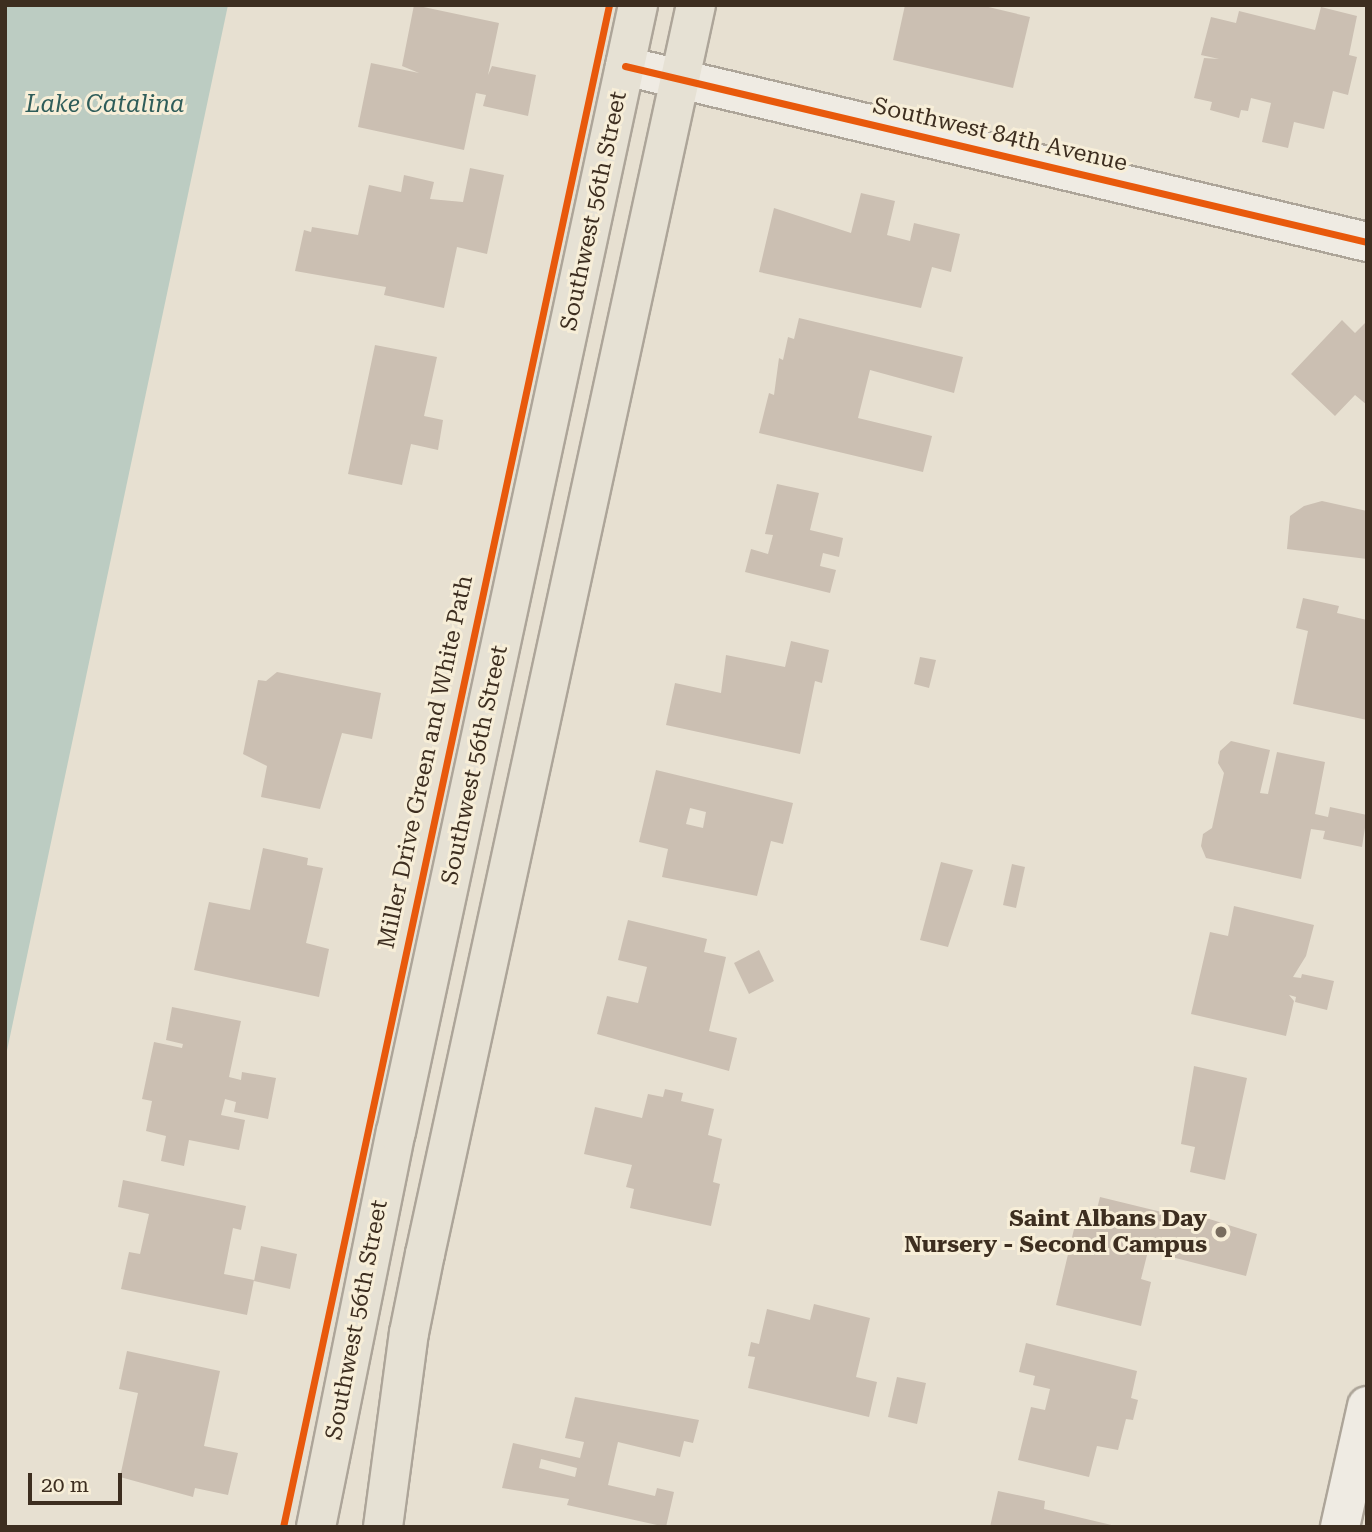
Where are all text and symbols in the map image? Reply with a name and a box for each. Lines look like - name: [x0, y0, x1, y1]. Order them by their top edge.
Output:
- street label: Southwest 56th Street: [555, 89, 633, 333]
- water label: Lake Catalina: [26, 91, 184, 119]
- street label: Southwest 84th Avenue: [870, 92, 1130, 178]
- street label: Miller Drive Green and White Path: [373, 573, 479, 951]
- street label: Southwest 56th Street: [436, 643, 514, 887]
- street label: Southwest 56th Street: [320, 1198, 394, 1442]
- place label: Saint Albans Day Nursery - Second Campus: [904, 1205, 1207, 1259]
- marker: Saint Albans Day Nursery - Second Campus: [1213, 1224, 1229, 1240]
- scale bar: [32, 1458, 126, 1502]
- text: 20 m: [41, 1473, 89, 1497]

